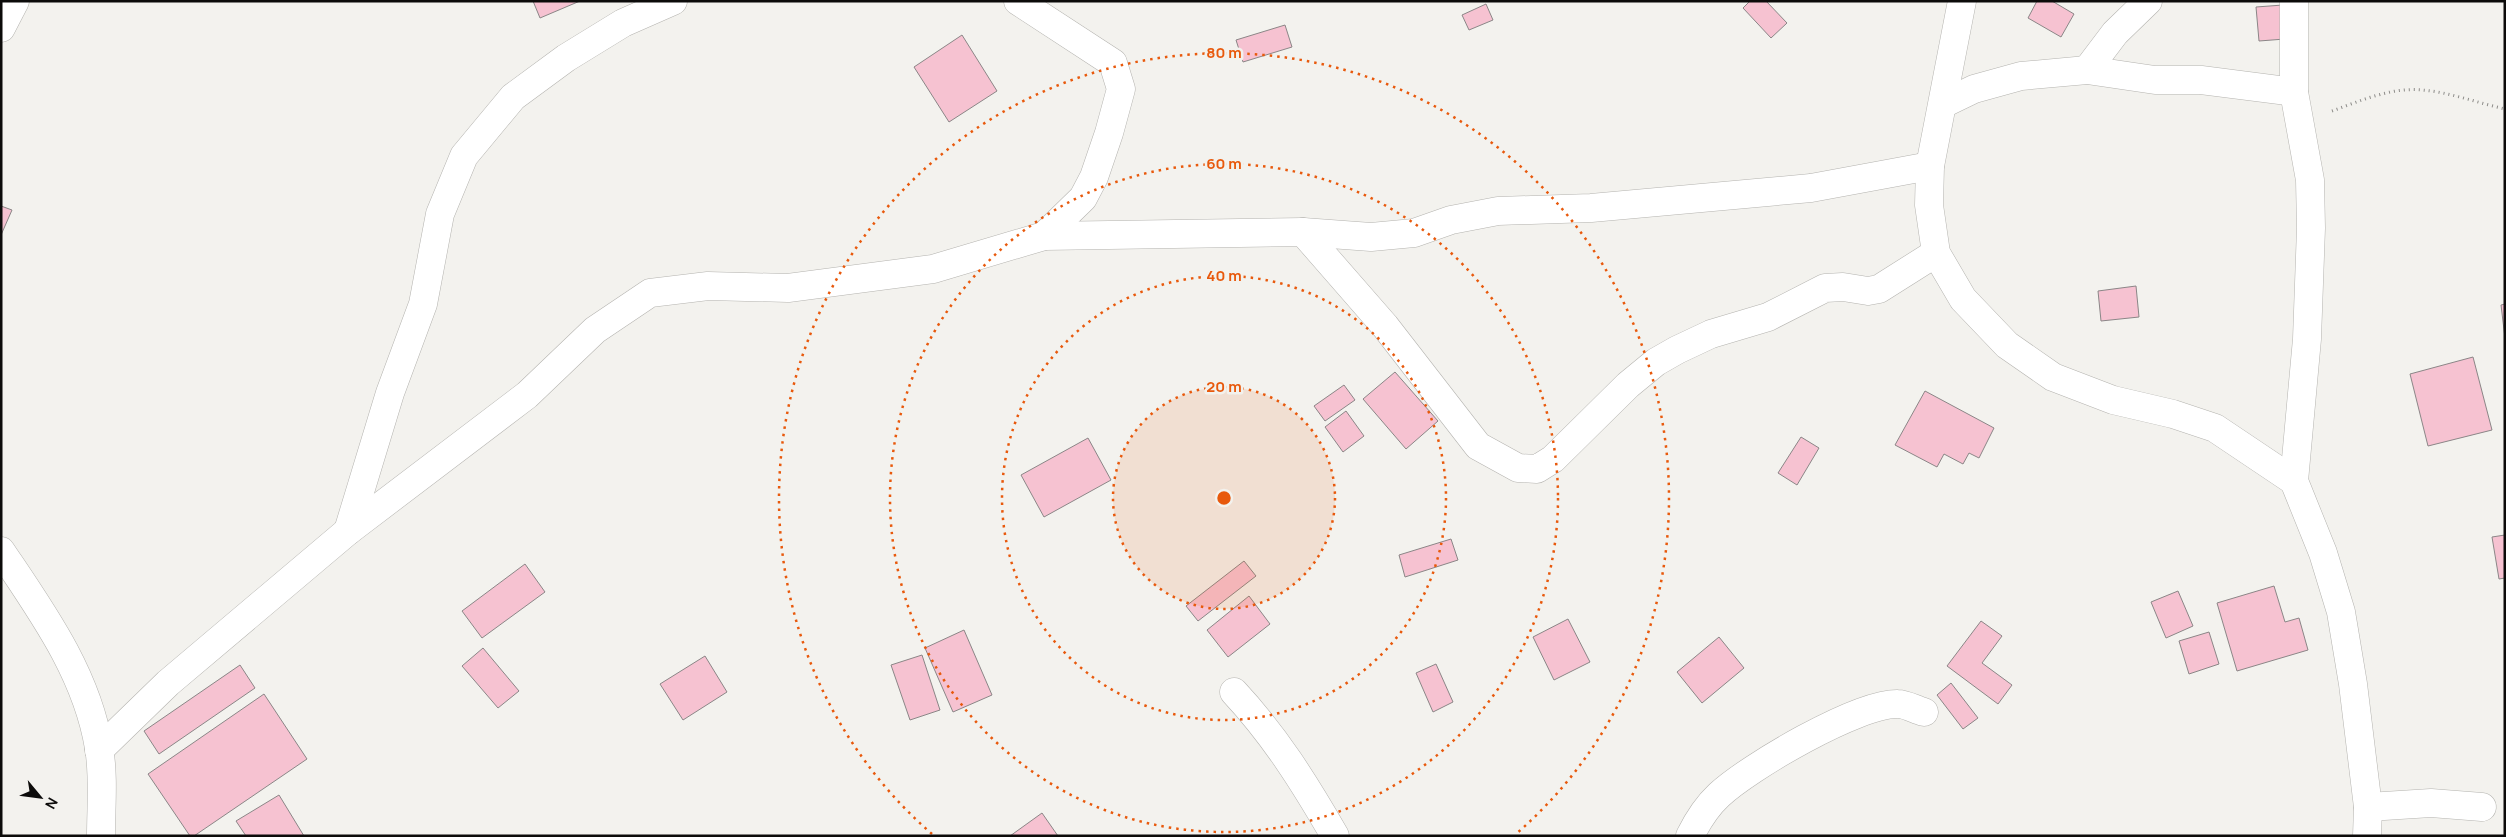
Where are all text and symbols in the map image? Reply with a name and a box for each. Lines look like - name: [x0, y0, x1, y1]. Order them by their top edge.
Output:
- text: 80 m: [1206, 42, 1242, 63]
- text: 60 m: [1206, 153, 1242, 174]
- text: 40 m: [1206, 265, 1242, 286]
- text: 20 m: [1206, 376, 1242, 397]
- centre of rings: [1215, 489, 1233, 507]
- north arrow: [15, 772, 65, 822]
- text: N: [41, 795, 63, 813]

